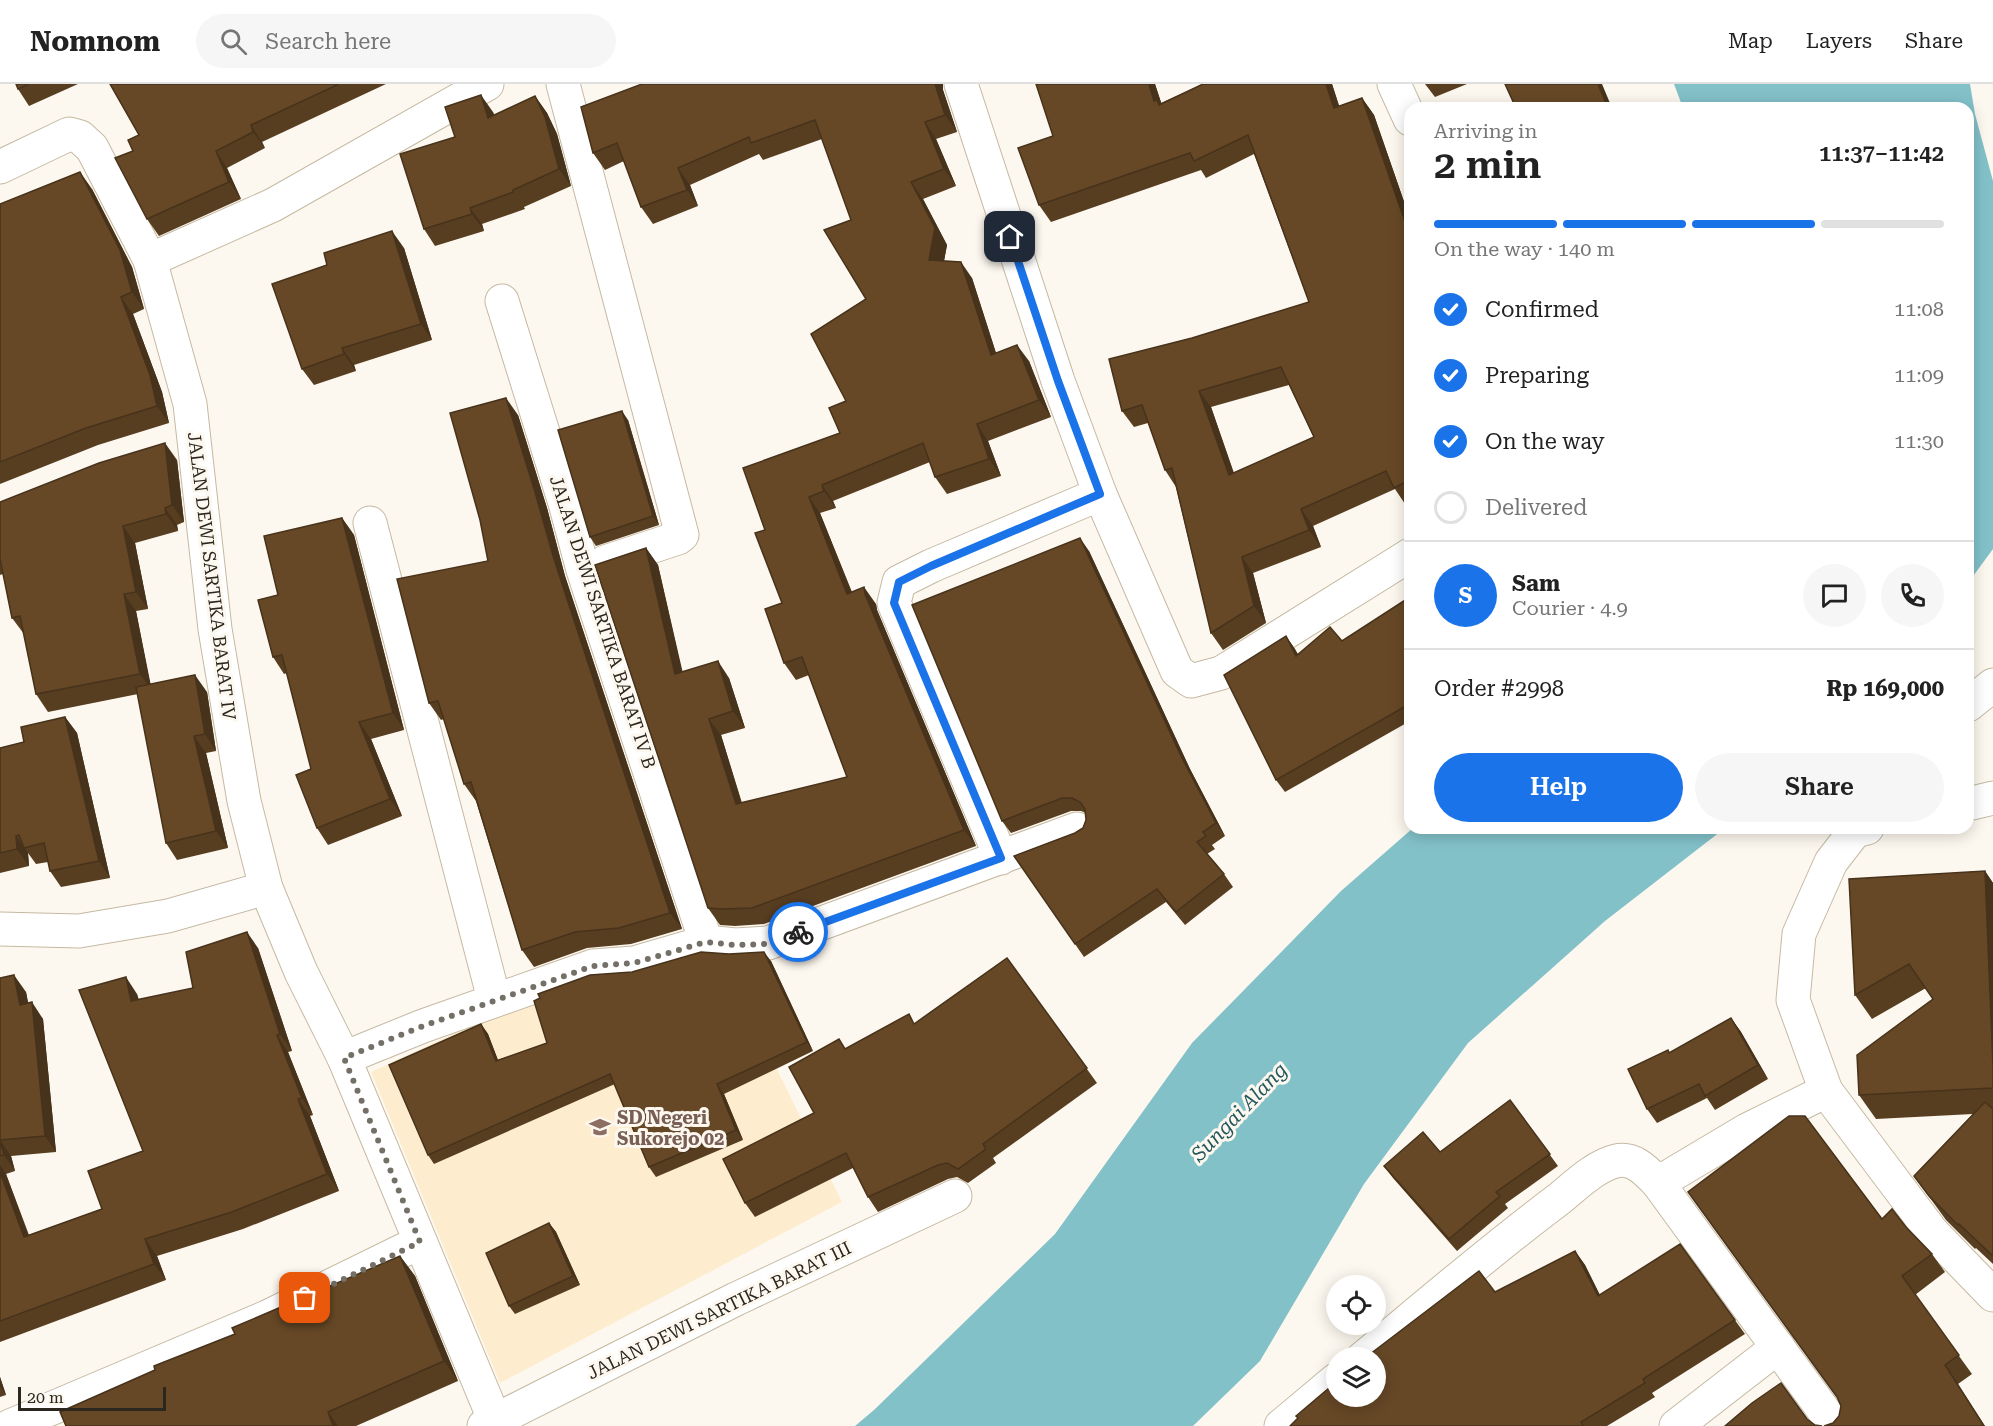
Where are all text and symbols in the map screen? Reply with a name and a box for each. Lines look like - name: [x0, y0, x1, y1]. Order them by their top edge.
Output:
- search box: [196, 14, 616, 68]
- text: Nomnom: [30, 25, 160, 58]
- icon: search: [217, 25, 250, 58]
- text: Search here: [265, 29, 391, 54]
- text: Map: [1728, 29, 1773, 53]
- text: Layers: [1806, 29, 1872, 53]
- text: Share: [1905, 29, 1963, 53]
- text: Arriving in: [1434, 119, 1537, 143]
- text: 11:37–11:42: [1819, 141, 1944, 166]
- text: 2 min: [1434, 142, 1541, 188]
- pin: [984, 211, 1035, 262]
- icon: home: [993, 220, 1026, 253]
- text: On the way · 140 m: [1434, 237, 1615, 261]
- icon: check: [1434, 293, 1467, 326]
- text: Confirmed: [1485, 297, 1599, 322]
- text: 11:08: [1894, 297, 1944, 321]
- icon: check: [1434, 359, 1467, 392]
- text: Preparing: [1485, 363, 1589, 388]
- text: 11:09: [1894, 363, 1944, 387]
- icon: check: [1434, 425, 1467, 458]
- text: On the way: [1485, 429, 1605, 454]
- text: 11:30: [1894, 429, 1944, 453]
- street label: JALAN DEWI SARTIKA BARAT IV: [184, 431, 240, 722]
- street label: JALAN DEWI SARTIKA BARAT IV B: [546, 473, 660, 771]
- text: Delivered: [1485, 495, 1587, 520]
- button: chat: [1803, 564, 1866, 627]
- button: phone: [1881, 564, 1944, 627]
- text: Sam: [1512, 571, 1560, 596]
- text: S: [1459, 583, 1472, 608]
- text: Courier · 4.9: [1512, 596, 1628, 620]
- text: Order #2998: [1434, 676, 1564, 701]
- text: Rp 169,000: [1826, 676, 1944, 701]
- button: Help: [1434, 753, 1683, 822]
- button: Share: [1695, 753, 1944, 822]
- courier: [768, 902, 828, 962]
- icon: bike: [782, 916, 815, 949]
- water label: Sungai Alang: [1185, 1058, 1292, 1167]
- place label: SD Negeri Sukorejo 02: [617, 1107, 724, 1149]
- school or university icon: SD Negeri Sukorejo 02: [588, 1115, 612, 1139]
- street label: JALAN DEWI SARTIKA BARAT III: [584, 1237, 854, 1383]
- pin: [279, 1272, 330, 1323]
- map controls: [1326, 1275, 1386, 1407]
- button: locate: [1326, 1275, 1386, 1335]
- icon: bag: [288, 1281, 321, 1314]
- button: layers: [1326, 1347, 1386, 1407]
- scale bar: [18, 1384, 166, 1412]
- text: 20 m: [27, 1388, 64, 1407]

